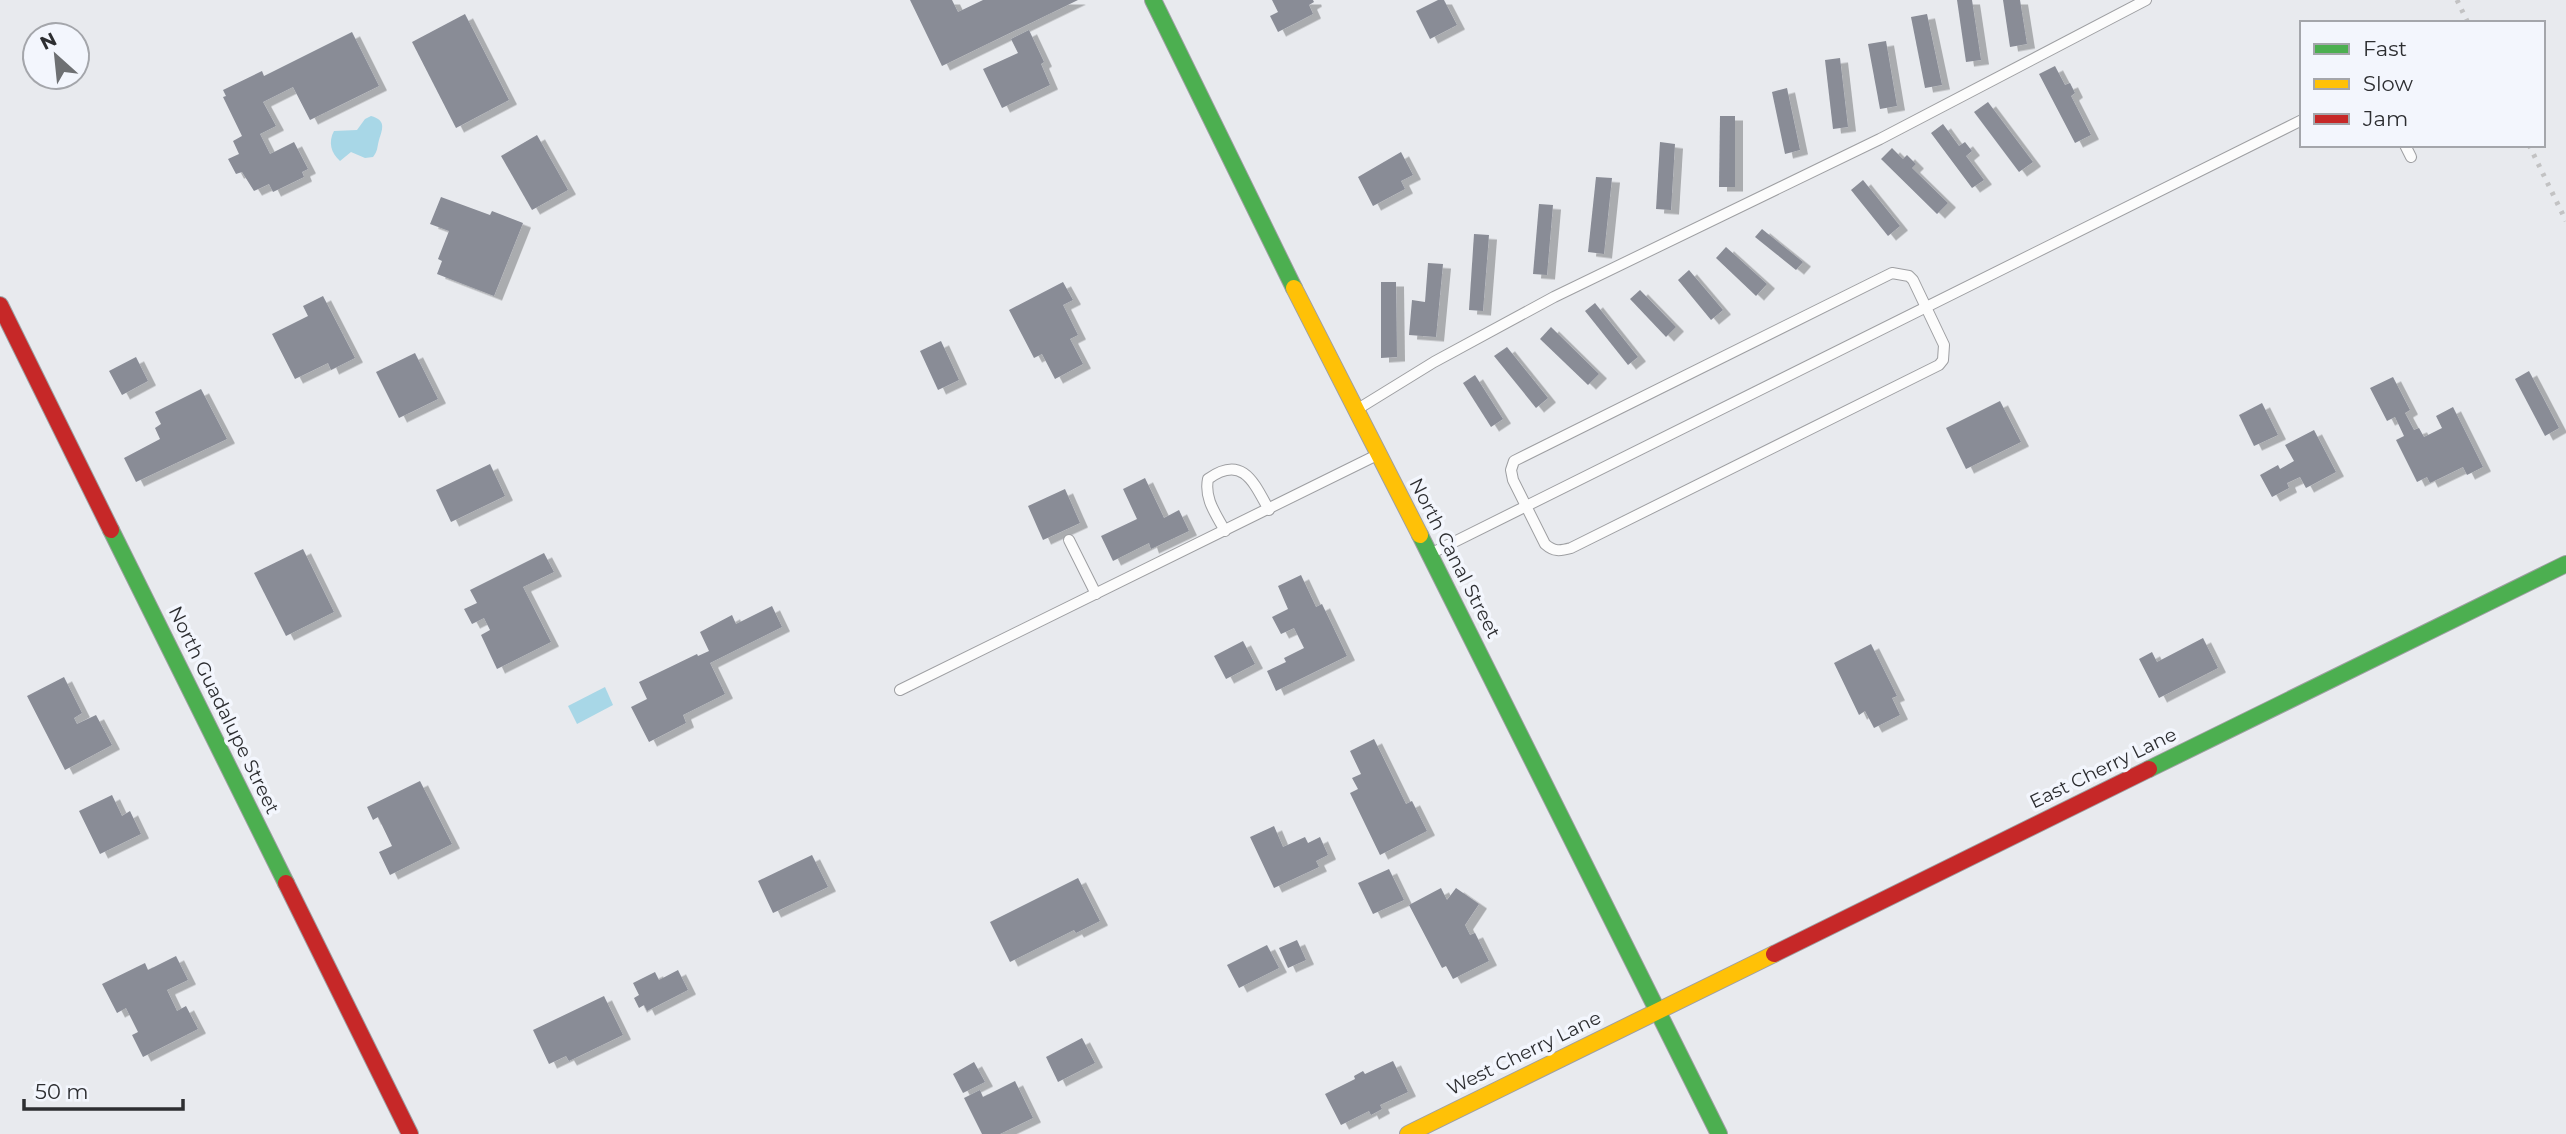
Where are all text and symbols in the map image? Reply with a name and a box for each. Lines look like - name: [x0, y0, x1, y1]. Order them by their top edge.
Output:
- north arrow: [21, 21, 91, 91]
- legend: [2300, 21, 2545, 147]
- text: N: [36, 28, 61, 55]
- text: Fast: [2363, 36, 2407, 61]
- text: Slow: [2363, 71, 2413, 96]
- text: Jam: [2362, 106, 2408, 131]
- street label: North Canal Street: [1405, 474, 1506, 642]
- street label: North Guadalupe Street: [164, 602, 284, 818]
- street label: East Cherry Lane: [2026, 722, 2180, 814]
- street label: West Cherry Lane: [1443, 1006, 1605, 1100]
- scale bar: [24, 1068, 184, 1112]
- text: 50 m: [35, 1079, 89, 1104]

